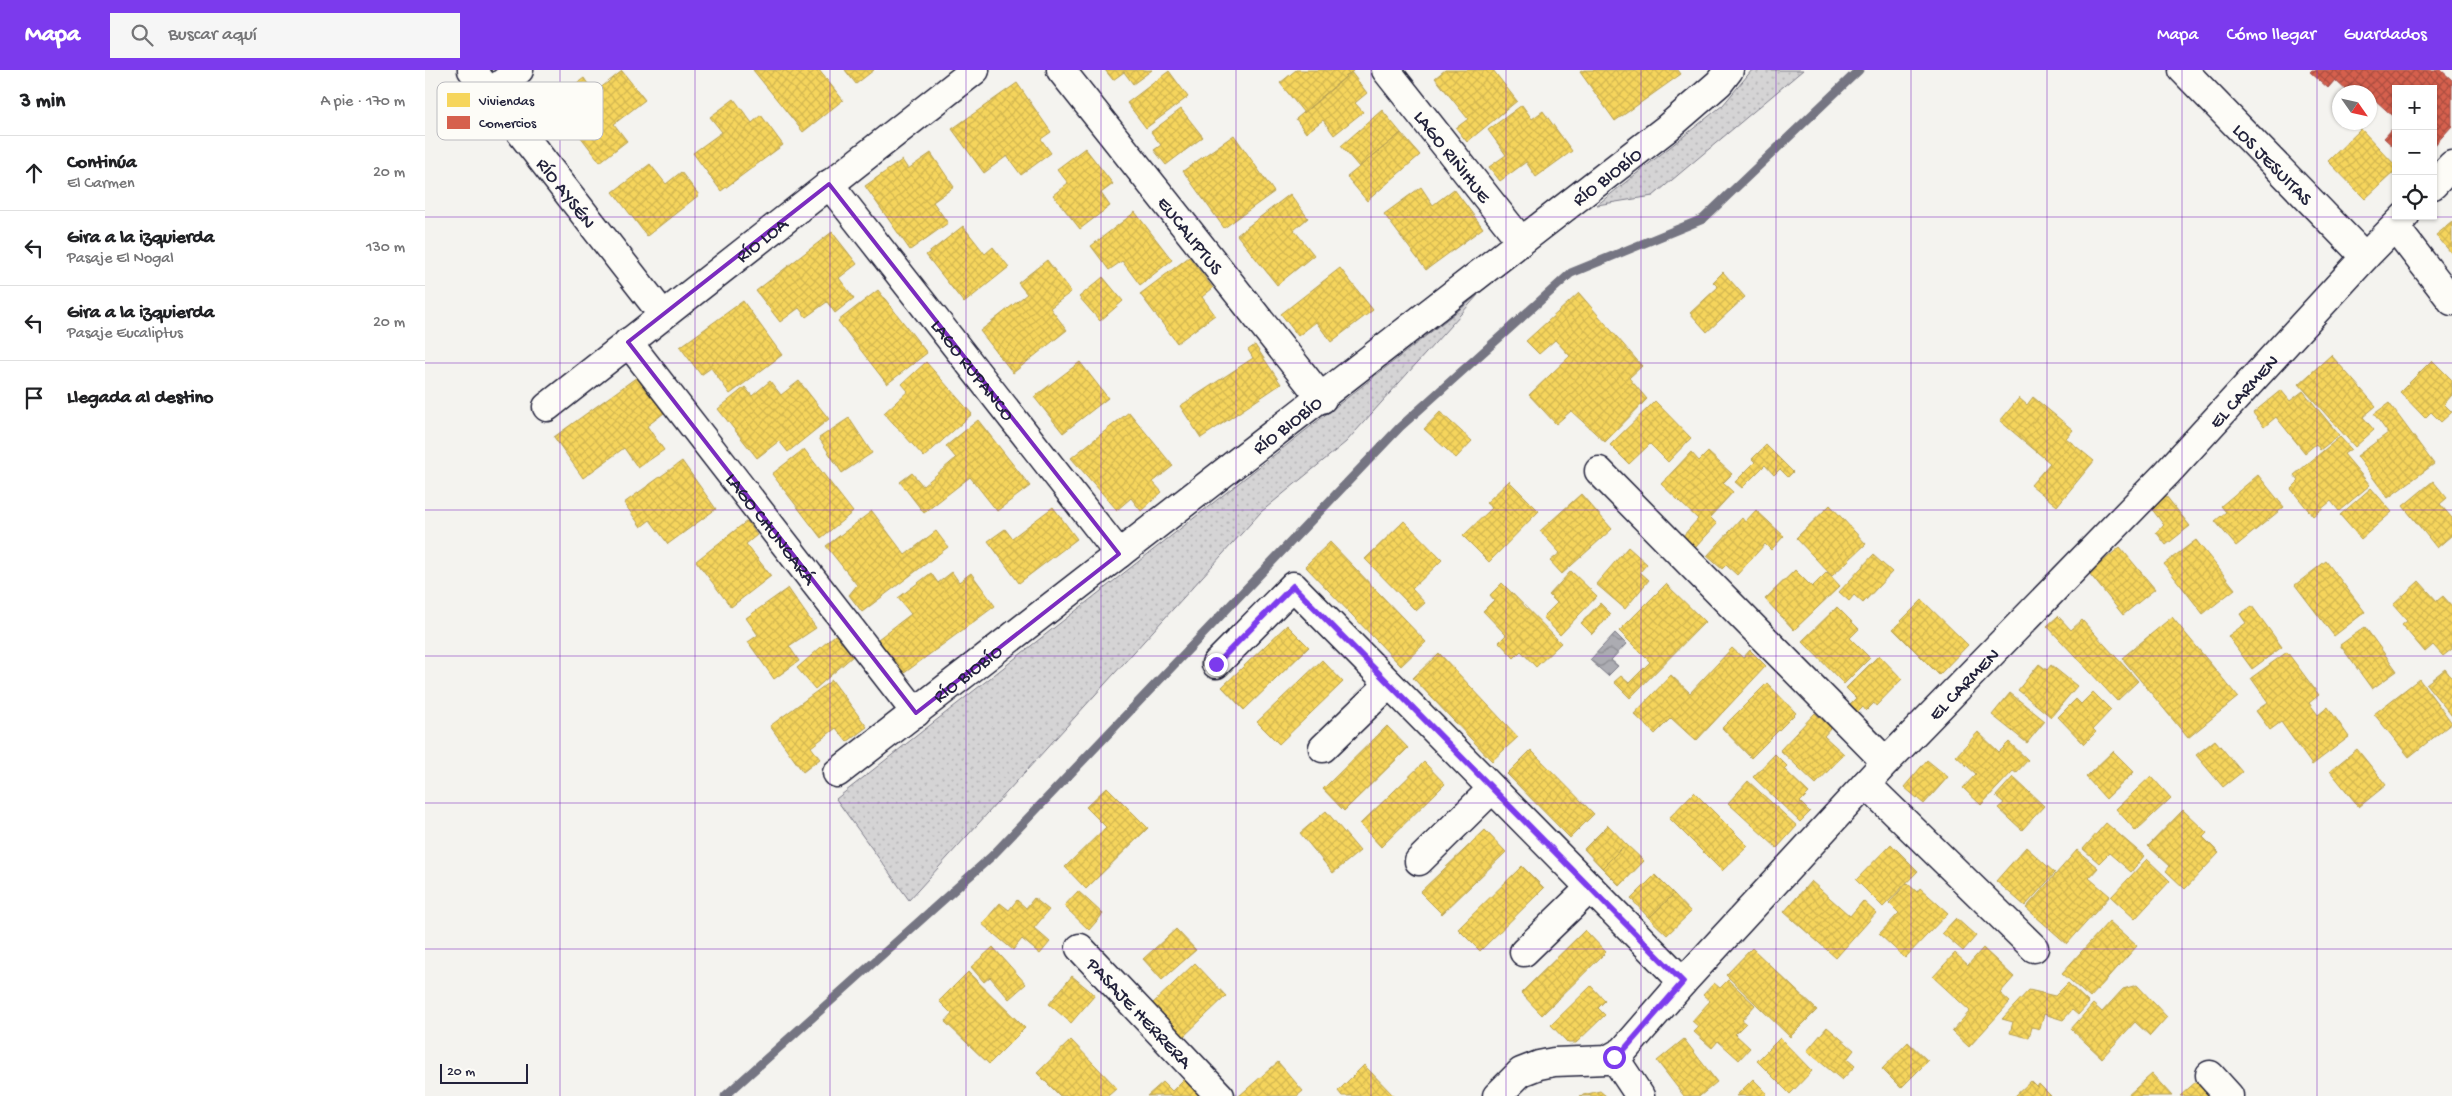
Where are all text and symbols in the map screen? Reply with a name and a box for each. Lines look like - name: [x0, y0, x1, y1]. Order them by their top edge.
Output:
- search box: [110, 13, 460, 58]
- text: Mapa: [25, 21, 80, 50]
- icon: search: [128, 21, 156, 49]
- text: Buscar aquí: [168, 24, 257, 47]
- text: Mapa: [2157, 25, 2198, 46]
- text: Cómo llegar: [2226, 25, 2316, 46]
- text: Guardados: [2344, 25, 2427, 46]
- legend: [437, 82, 603, 140]
- north arrow: [2332, 85, 2377, 130]
- map controls: [2392, 85, 2437, 220]
- button: +: [2392, 85, 2437, 130]
- text: 3 min: [20, 90, 65, 115]
- text: A pie · 170 m: [321, 93, 405, 112]
- text: Viviendas: [478, 94, 535, 111]
- street label: LAGO RIÑIHUE: [1407, 107, 1495, 209]
- text: Comercios: [479, 116, 537, 133]
- street label: LOS JESUITAS: [2226, 120, 2316, 212]
- button: −: [2392, 130, 2437, 175]
- street label: RÍO BIOBÍO: [1569, 144, 1648, 212]
- text: Continúa: [67, 152, 137, 175]
- street label: RÍO AYSÉN: [530, 154, 599, 234]
- icon: ahead: [20, 159, 48, 187]
- text: 20 m: [373, 164, 405, 183]
- text: El Carmen: [67, 175, 135, 194]
- button: locate: [2392, 175, 2437, 220]
- street label: EUCALIPTUS: [1151, 193, 1227, 281]
- street label: RÍO LOA: [732, 213, 795, 269]
- text: Gira a la izquierda: [67, 227, 214, 250]
- icon: left: [20, 234, 48, 262]
- text: 130 m: [366, 239, 405, 258]
- text: Pasaje El Nogal: [67, 250, 174, 269]
- text: Gira a la izquierda: [67, 302, 214, 325]
- icon: left: [20, 309, 48, 337]
- text: 20 m: [373, 314, 405, 333]
- street label: LAGO RUPANCO: [924, 316, 1019, 427]
- text: Pasaje Eucaliptus: [67, 325, 183, 344]
- street label: EL CARMEN: [2206, 351, 2285, 434]
- icon: arrive: [20, 384, 48, 412]
- text: Llegada al destino: [67, 387, 213, 410]
- street label: RÍO BIOBÍO: [1249, 392, 1328, 461]
- street label: LAGO CHUNGARÁ: [719, 469, 821, 592]
- street label: RÍO BIOBÍO: [929, 641, 1009, 709]
- street label: EL CARMEN: [1925, 644, 2006, 726]
- route end: [1205, 653, 1228, 676]
- street label: PASAJE HERRERA: [1079, 953, 1197, 1076]
- route start: [1603, 1046, 1626, 1069]
- scale bar: [440, 1061, 527, 1084]
- text: 20 m: [447, 1064, 475, 1081]

